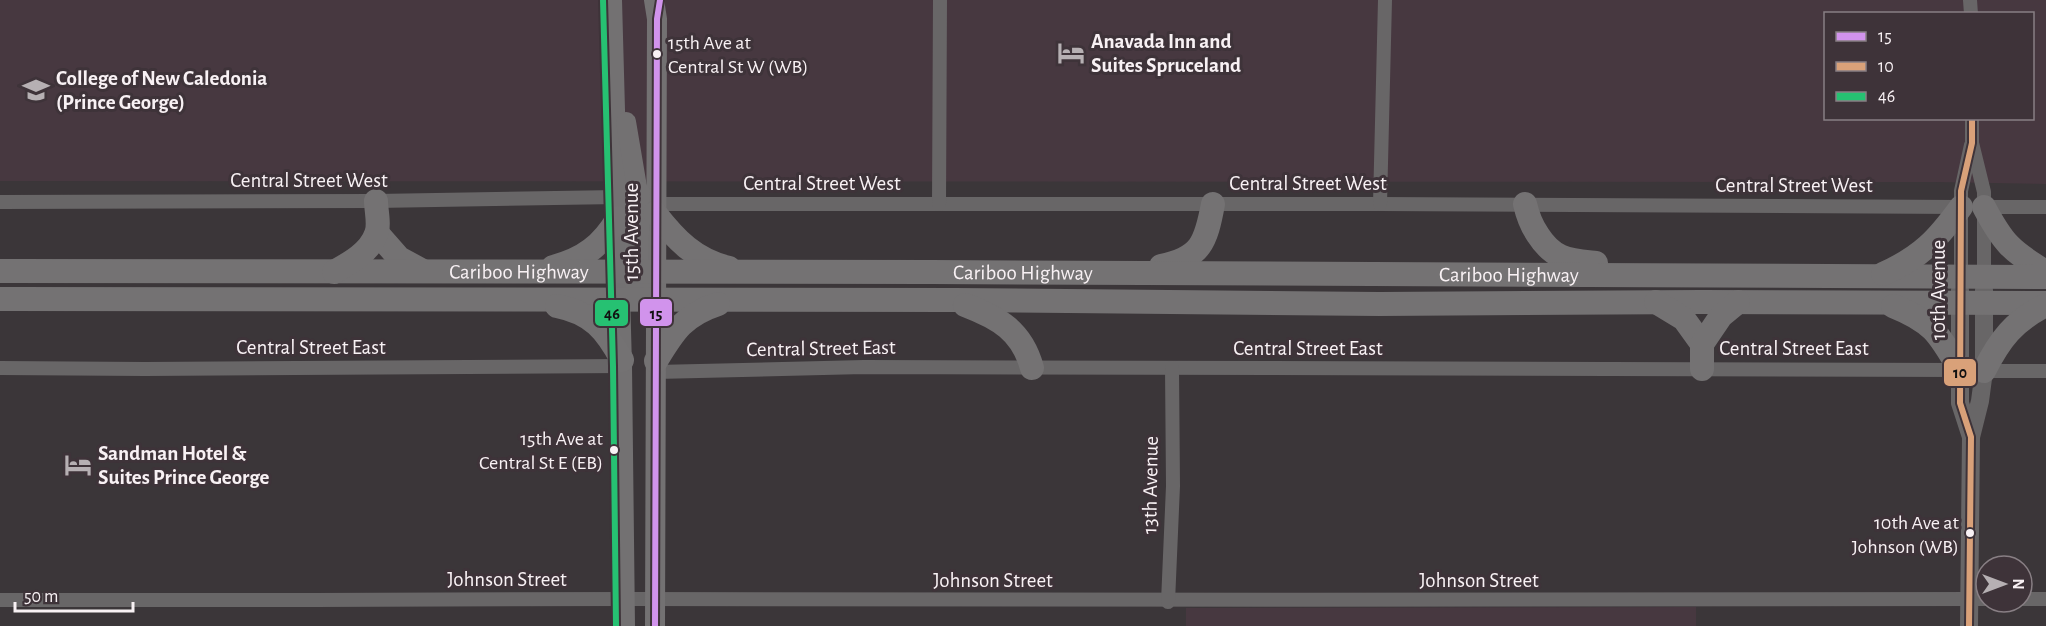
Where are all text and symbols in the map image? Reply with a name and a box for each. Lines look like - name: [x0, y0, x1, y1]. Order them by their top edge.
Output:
- legend: [1824, 12, 2034, 120]
- text: 15: [1878, 28, 1892, 46]
- place label: Anavada Inn and Suites Spruceland: [1091, 31, 1241, 76]
- place label: 15th Ave at Central St W (WB): [668, 33, 808, 77]
- hotel icon: Anavada Inn and Suites Spruceland: [1056, 38, 1086, 68]
- marker: 15th Ave at Central St W (WB): [651, 48, 663, 60]
- text: 10: [1878, 58, 1894, 76]
- place label: College of New Caledonia (Prince George): [56, 68, 267, 113]
- school or university icon: College of New Caledonia (Prince George): [21, 75, 51, 105]
- text: 46: [1878, 88, 1895, 106]
- street label: Central Street West: [230, 170, 388, 191]
- street label: Central Street West: [743, 173, 901, 194]
- street label: Central Street West: [1229, 173, 1387, 194]
- street label: Central Street West: [1715, 175, 1873, 196]
- street label: 15th Avenue: [621, 183, 642, 281]
- street label: 10th Avenue: [1928, 240, 1949, 340]
- street label: Cariboo Highway: [449, 261, 589, 283]
- street label: Cariboo Highway: [953, 262, 1093, 284]
- street label: Cariboo Highway: [1439, 264, 1579, 286]
- line badge: 15: [639, 298, 673, 327]
- line badge: 46: [594, 299, 629, 327]
- text: 46: [604, 306, 620, 322]
- text: 15: [650, 306, 662, 322]
- street label: Central Street East: [236, 337, 386, 358]
- street label: Central Street East: [746, 337, 896, 360]
- street label: Central Street East: [1233, 338, 1383, 359]
- street label: Central Street East: [1719, 338, 1869, 359]
- line badge: 10: [1943, 358, 1977, 387]
- text: 10: [1953, 365, 1967, 381]
- place label: 15th Ave at Central St E (EB): [479, 429, 604, 473]
- street label: 13th Avenue: [1139, 436, 1162, 534]
- place label: Sandman Hotel & Suites Prince George: [98, 443, 270, 488]
- marker: 15th Ave at Central St E (EB): [608, 444, 620, 456]
- hotel icon: Sandman Hotel & Suites Prince George: [63, 450, 93, 480]
- place label: 10th Ave at Johnson (WB): [1852, 513, 1960, 557]
- marker: 10th Ave at Johnson (WB): [1964, 527, 1976, 539]
- north arrow: [1974, 554, 2034, 614]
- street label: Johnson Street: [447, 569, 567, 590]
- street label: Johnson Street: [933, 570, 1053, 591]
- street label: Johnson Street: [1419, 570, 1539, 591]
- scale bar: [15, 575, 134, 613]
- text: N: [2010, 578, 2026, 590]
- text: 50 m: [24, 588, 58, 606]

